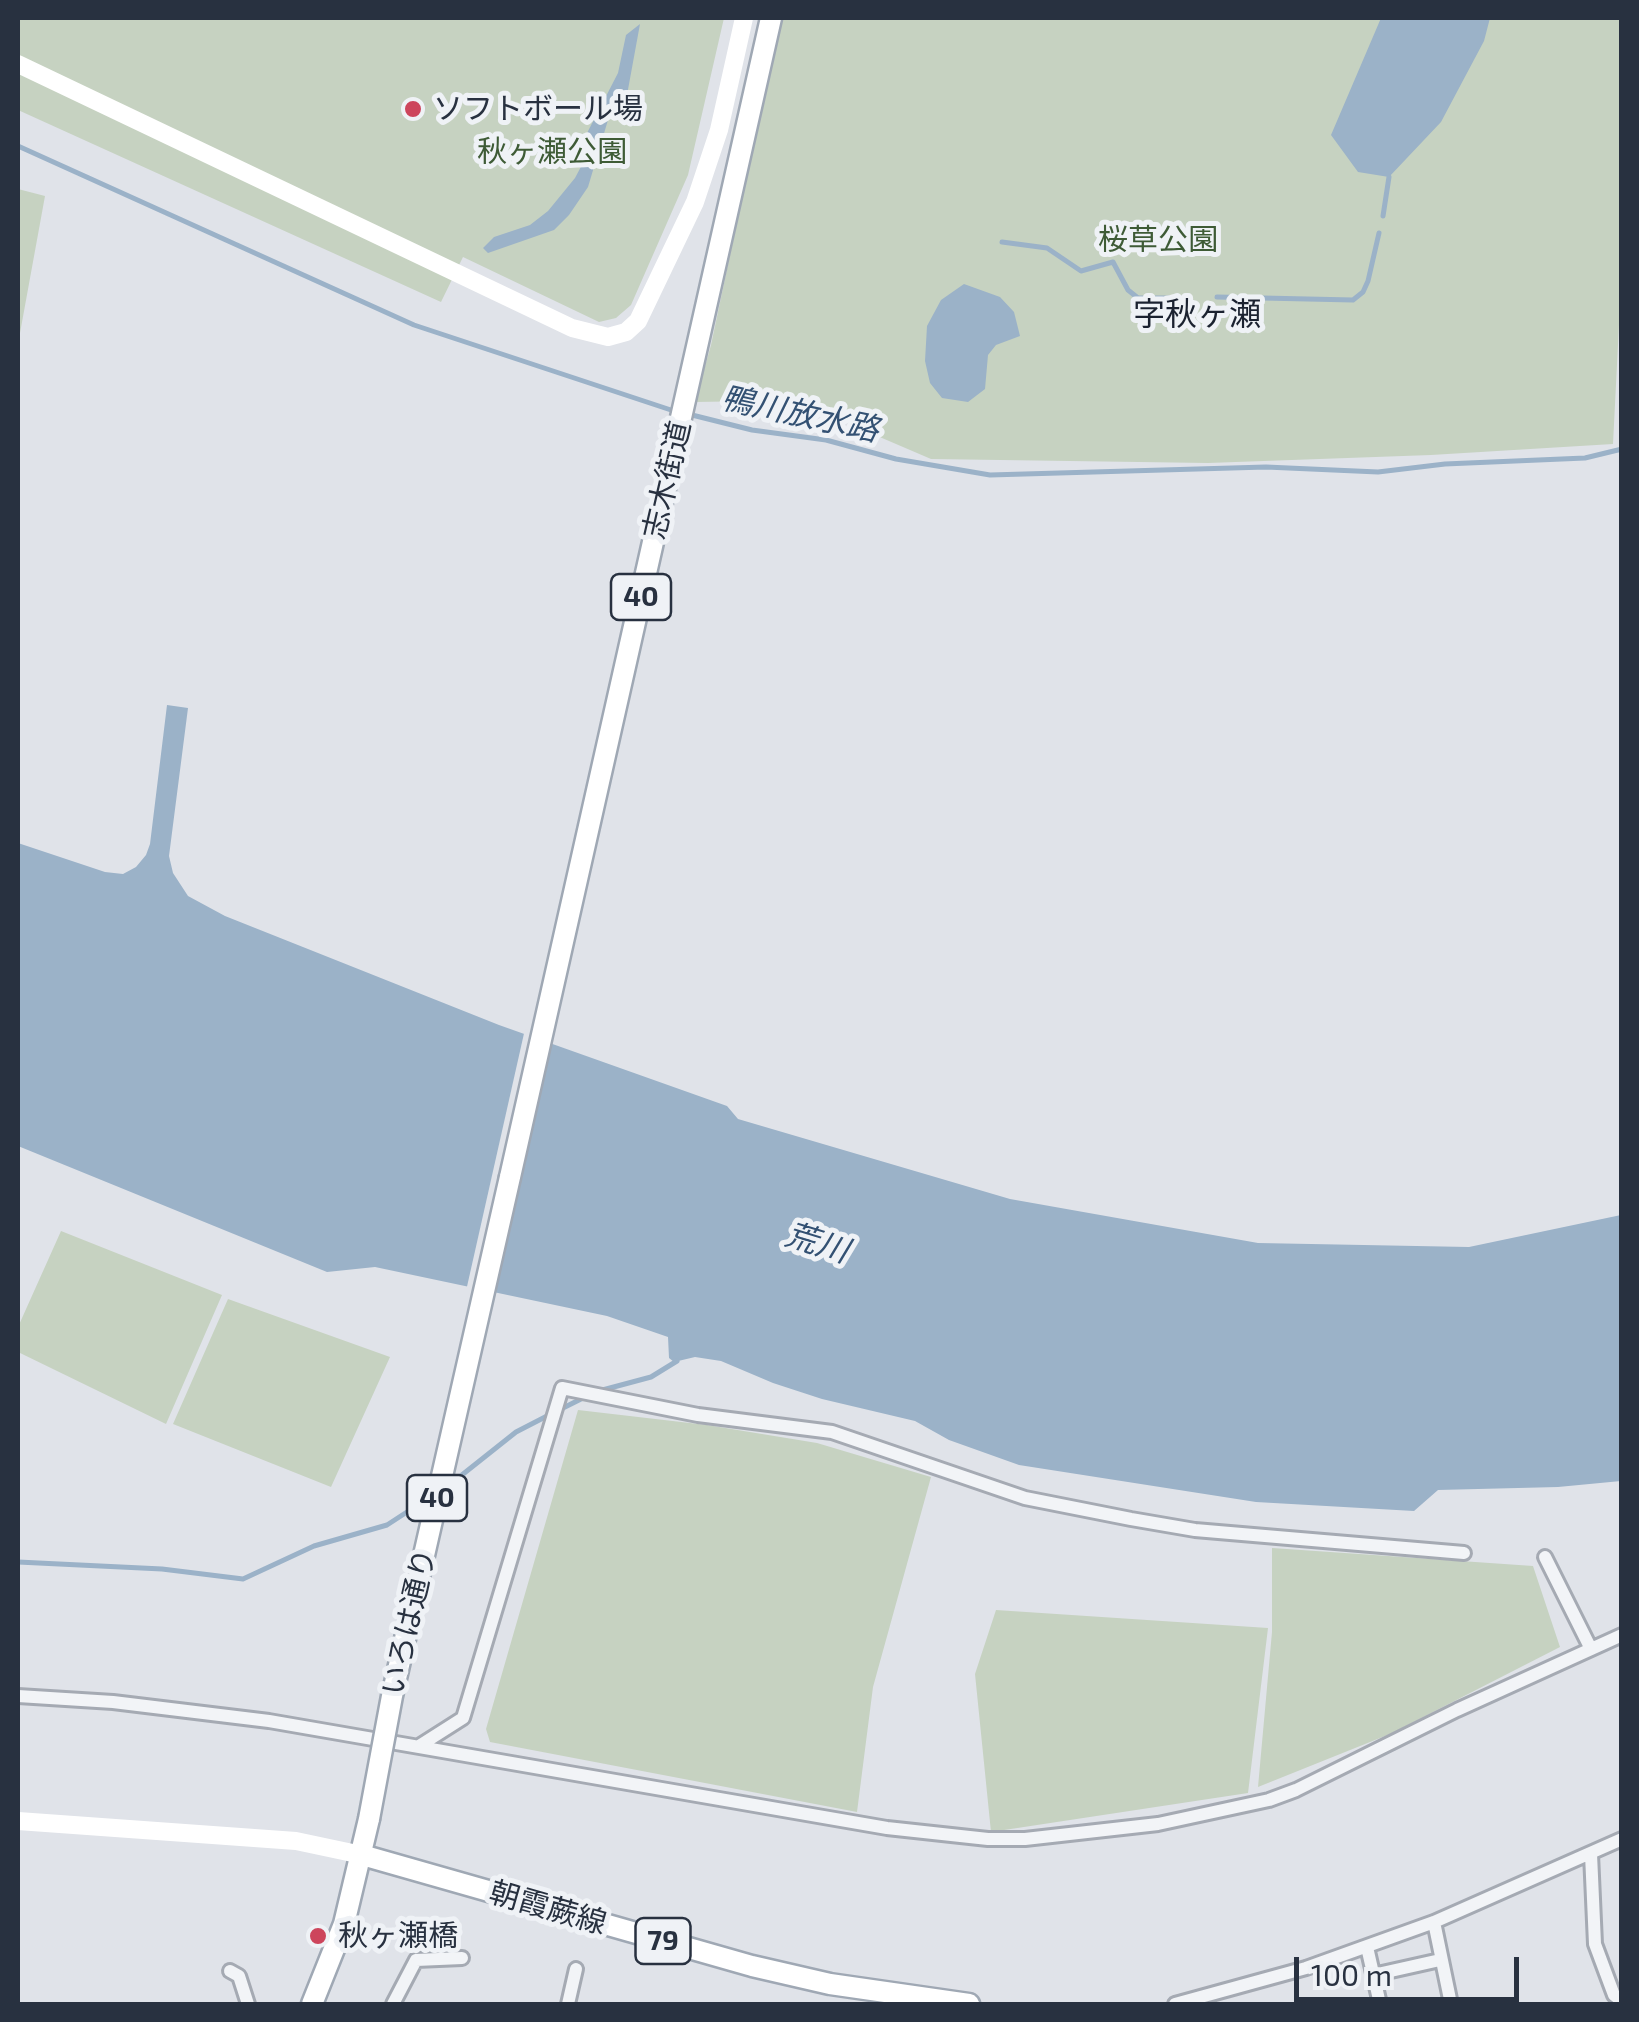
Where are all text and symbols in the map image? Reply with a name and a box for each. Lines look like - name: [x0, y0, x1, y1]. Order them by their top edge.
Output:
- place label: ソフトボール場: [433, 91, 643, 127]
- marker: ソフトボール場: [402, 98, 424, 120]
- park label: 秋ヶ瀬公園: [477, 134, 627, 170]
- park label: 桜草公園: [1098, 222, 1218, 258]
- district label: 字秋ヶ瀬: [1133, 295, 1261, 333]
- water label: 鴨川放水路: [718, 379, 882, 449]
- street label: 志木街道: [636, 417, 698, 543]
- road number: 40: [611, 574, 671, 620]
- water label: 荒川: [781, 1215, 853, 1271]
- road number: 40: [407, 1475, 467, 1521]
- street label: いろは通り: [375, 1545, 443, 1699]
- street label: 朝霞蕨線: [485, 1874, 611, 1942]
- place label: 秋ヶ瀬橋: [338, 1918, 458, 1954]
- road number: 79: [636, 1918, 690, 1964]
- marker: 秋ヶ瀬橋: [307, 1925, 329, 1947]
- scale bar: [1299, 1937, 1524, 1999]
- text: 100 m: [1311, 1956, 1392, 1992]

